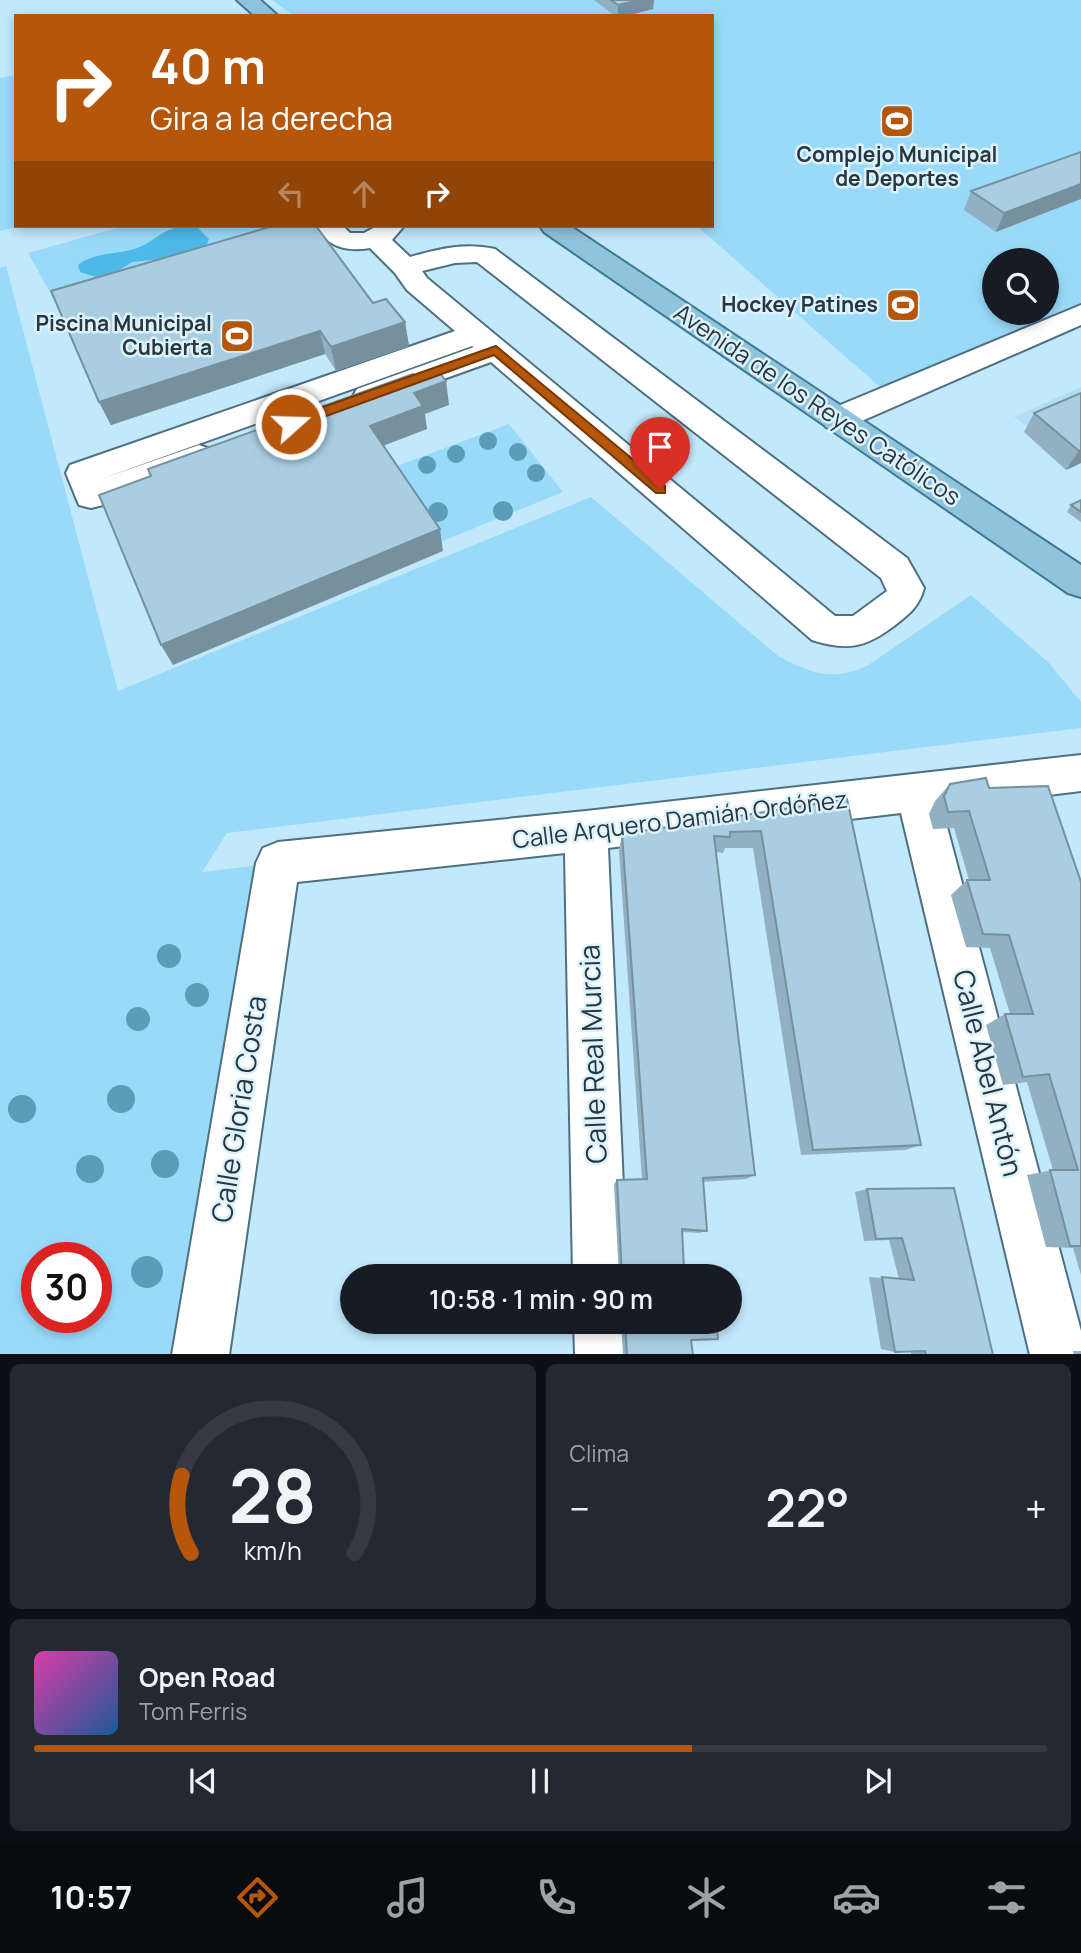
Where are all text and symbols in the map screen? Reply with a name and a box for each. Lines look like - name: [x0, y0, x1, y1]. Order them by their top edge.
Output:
- text: 40 m: [150, 32, 266, 99]
- icon: right: [35, 42, 126, 133]
- text: Gira a la derecha: [150, 96, 393, 140]
- sports icon: Complejo Municipal de Deportes: [878, 102, 916, 140]
- place label: Complejo Municipal de Deportes: [797, 140, 997, 192]
- icon: left: [272, 175, 310, 213]
- icon: ahead: [345, 175, 383, 213]
- icon: right: [418, 175, 456, 213]
- map controls: [982, 248, 1059, 325]
- button: search: [982, 248, 1059, 325]
- sports icon: Hockey Patines: [884, 286, 922, 324]
- place label: Hockey Patines: [721, 290, 878, 318]
- street label: Avenida de los Reyes Católicos: [668, 295, 968, 512]
- place label: Piscina Municipal Cubierta: [36, 309, 212, 361]
- sports icon: Piscina Municipal Cubierta: [218, 317, 256, 355]
- position arrow: [254, 387, 328, 461]
- pin: [630, 417, 690, 489]
- icon: arrive: [641, 428, 679, 466]
- street label: Calle Arquero Damián Ordóñez: [510, 782, 849, 855]
- street label: Calle Real Murcia: [569, 944, 615, 1164]
- street label: Calle Abel Antón: [945, 965, 1033, 1180]
- street label: Calle Gloria Costa: [201, 993, 275, 1225]
- speed limit sign: 30: [21, 1242, 112, 1333]
- text: 10:58 · 1 min · 90 m: [429, 1281, 653, 1317]
- text: Clima: [570, 1437, 629, 1469]
- text: 28: [229, 1445, 317, 1545]
- text: 22°: [765, 1472, 850, 1543]
- text: −: [570, 1482, 590, 1534]
- text: +: [1025, 1482, 1047, 1534]
- text: km/h: [244, 1532, 302, 1567]
- text: Open Road: [139, 1659, 275, 1695]
- text: Tom Ferris: [139, 1695, 247, 1727]
- icon: previous: [184, 1762, 222, 1800]
- icon: pause: [521, 1762, 559, 1800]
- icon: next: [859, 1762, 897, 1800]
- icon: directions: [233, 1873, 282, 1922]
- icon: music: [383, 1873, 432, 1922]
- icon: phone: [532, 1873, 581, 1922]
- icon: climate: [682, 1873, 731, 1922]
- icon: car: [832, 1873, 881, 1922]
- icon: filters: [982, 1873, 1031, 1922]
- text: 10:57: [50, 1875, 132, 1919]

